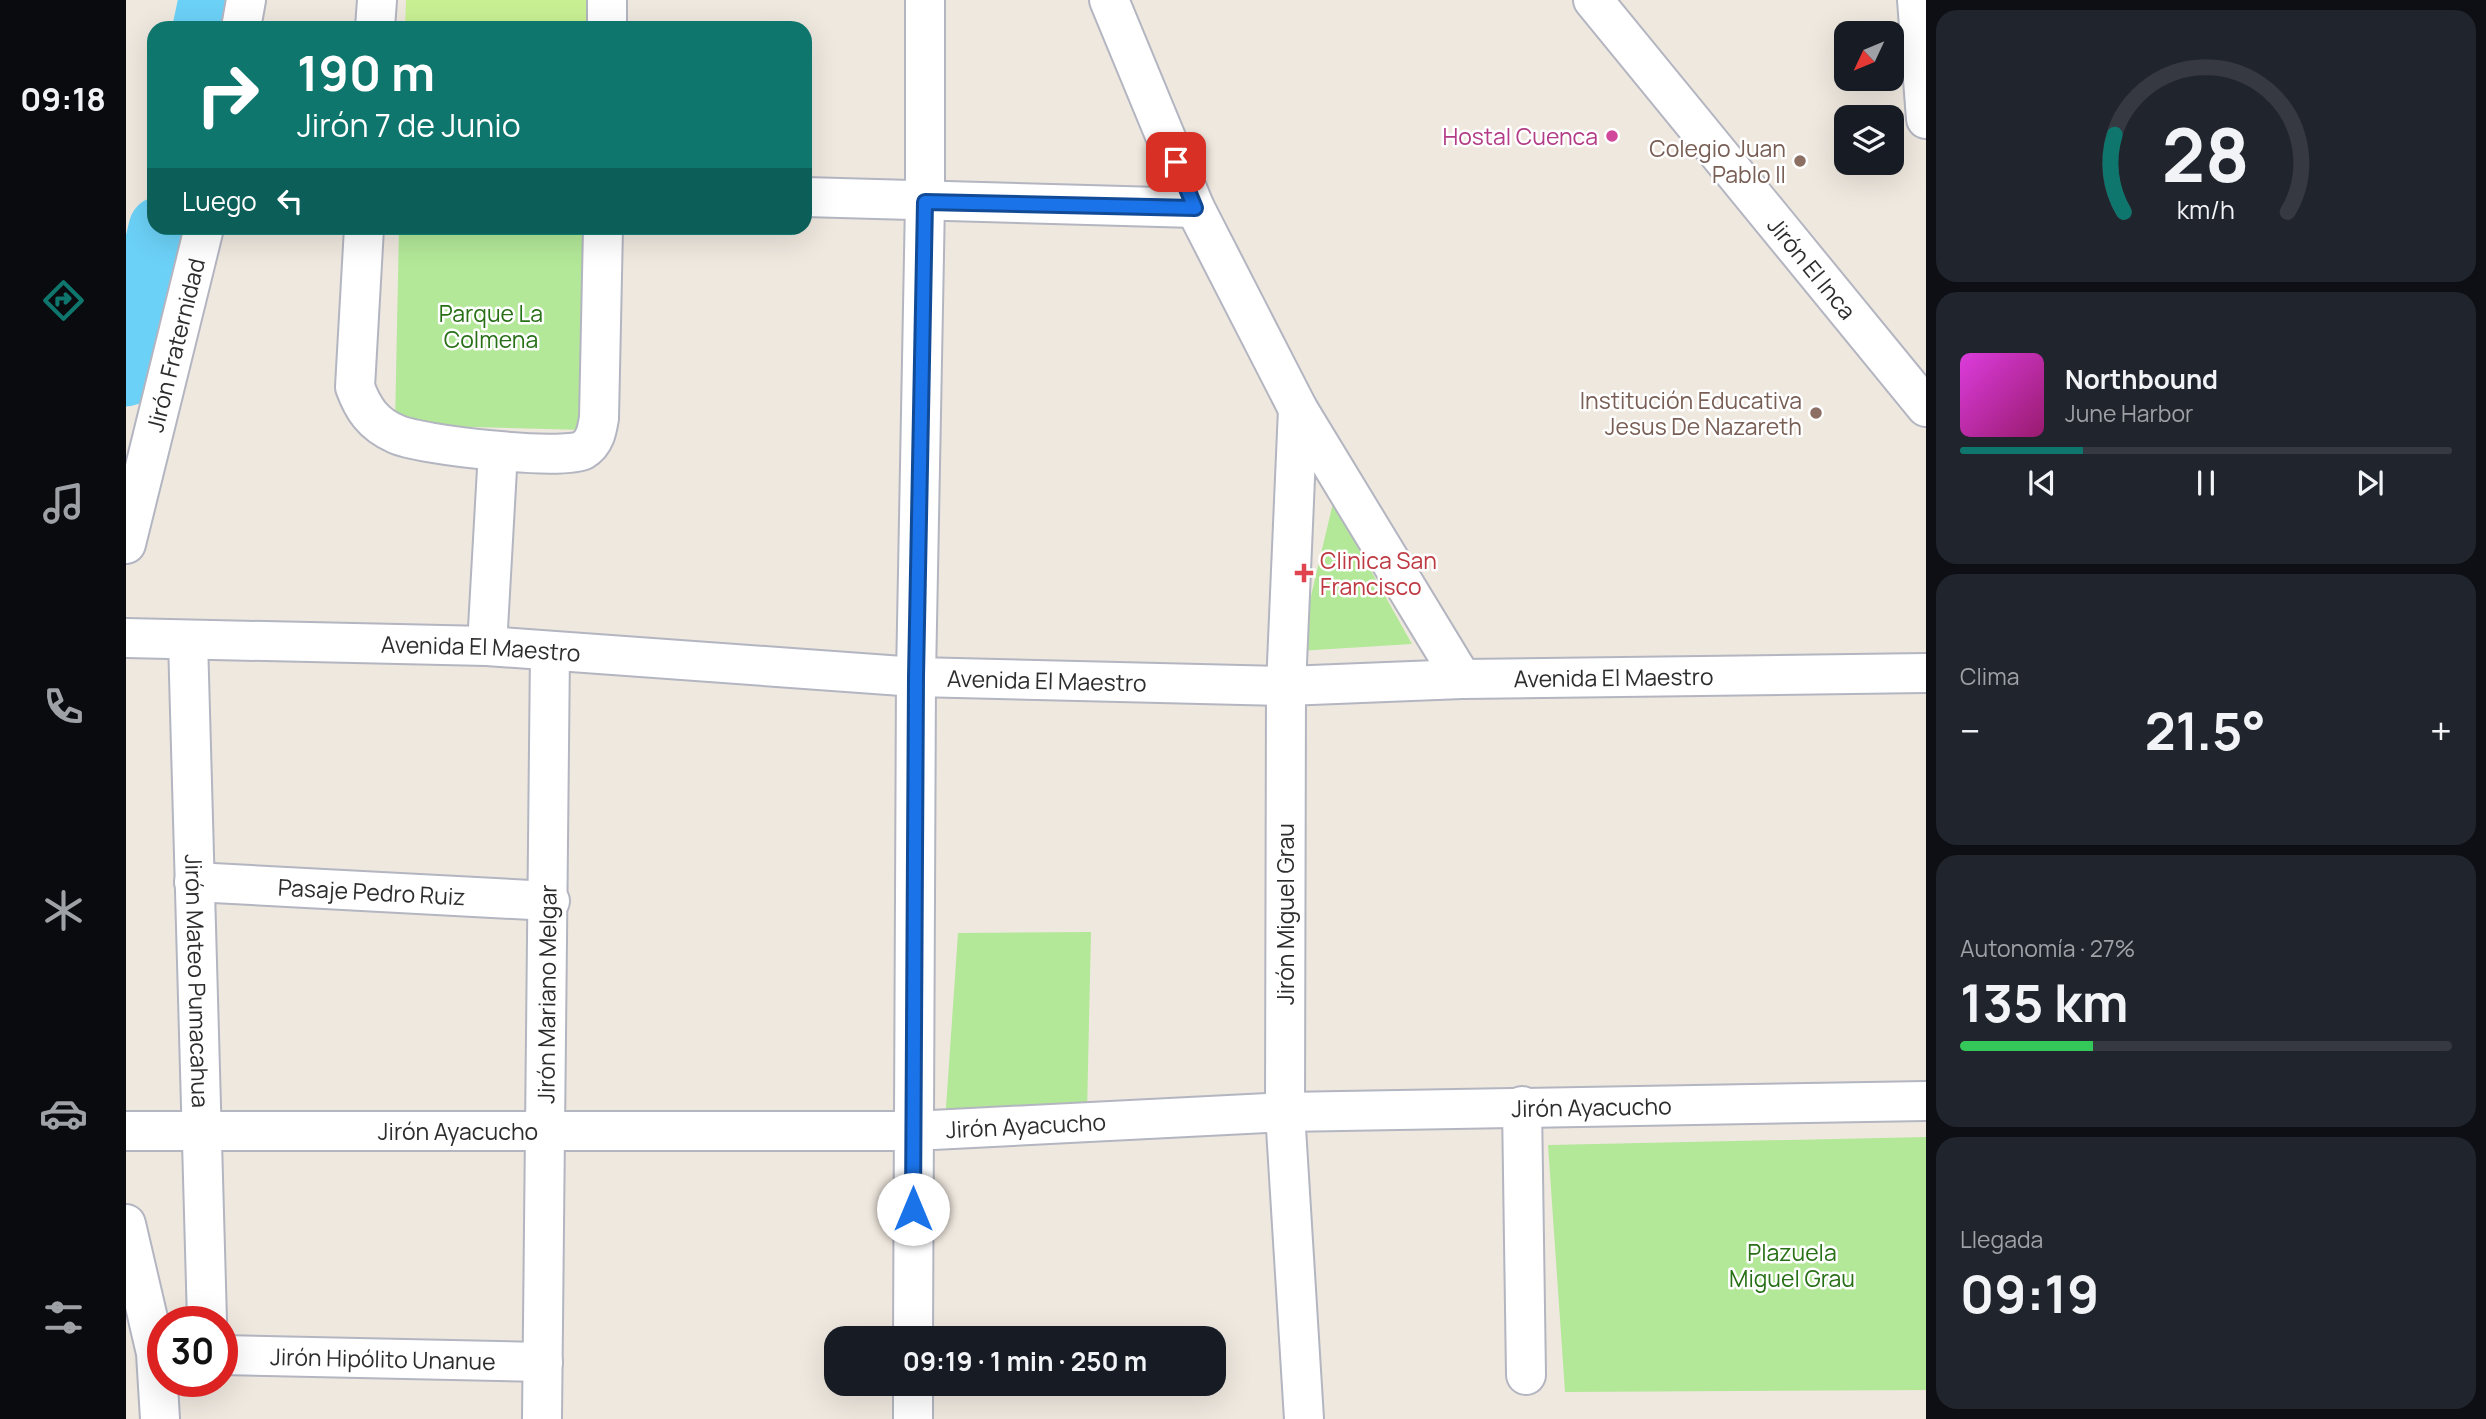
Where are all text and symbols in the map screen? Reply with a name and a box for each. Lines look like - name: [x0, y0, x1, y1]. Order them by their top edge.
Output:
- north arrow: [1834, 21, 1904, 91]
- map controls: [1834, 21, 1904, 175]
- text: 190 m: [297, 39, 435, 106]
- icon: right: [182, 49, 273, 140]
- text: 09:18: [20, 77, 106, 121]
- text: Jirón 7 de Junio: [297, 103, 521, 147]
- text: 28: [2162, 104, 2250, 204]
- button: layers: [1834, 105, 1904, 175]
- place label: Hostal Cuenca: [1443, 120, 1598, 152]
- marker: Hostal Cuenca: [1604, 128, 1620, 144]
- pin: [1146, 132, 1206, 192]
- place label: Colegio Juan Pablo II: [1649, 132, 1786, 190]
- icon: arrive: [1157, 143, 1195, 181]
- marker: Colegio Juan Pablo II: [1792, 153, 1808, 169]
- icon: left: [271, 182, 309, 220]
- text: Luego: [182, 183, 257, 219]
- text: km/h: [2177, 192, 2235, 227]
- street label: Jirón El Inca: [1761, 210, 1864, 326]
- street label: Jirón Fraternidad: [138, 255, 212, 435]
- icon: directions: [39, 276, 88, 325]
- park label: Parque La Colmena: [439, 297, 543, 355]
- text: Northbound: [2065, 361, 2218, 397]
- place label: Institución Educativa Jesus De Nazareth: [1580, 384, 1802, 442]
- text: June Harbor: [2065, 397, 2193, 429]
- marker: Institución Educativa Jesus De Nazareth: [1808, 405, 1824, 421]
- icon: previous: [2023, 464, 2061, 502]
- icon: pause: [2187, 464, 2225, 502]
- icon: next: [2351, 464, 2389, 502]
- icon: music: [39, 479, 88, 528]
- place label: Clinica San Francisco: [1320, 544, 1437, 602]
- marker: Clinica San Francisco: [1294, 563, 1314, 583]
- street label: Avenida El Maestro: [381, 628, 582, 669]
- street label: Avenida El Maestro: [1513, 660, 1714, 694]
- text: Clima: [1960, 660, 2019, 692]
- street label: Avenida El Maestro: [947, 662, 1147, 699]
- icon: phone: [39, 682, 88, 731]
- text: 21.5°: [2145, 695, 2266, 766]
- text: −: [1960, 704, 1981, 756]
- text: +: [2430, 704, 2452, 756]
- street label: Jirón Miguel Grau: [1269, 823, 1301, 1005]
- street label: Jirón Mateo Pumacahua: [178, 853, 217, 1108]
- street label: Pasaje Pedro Ruiz: [277, 871, 466, 912]
- street label: Jirón Mariano Melgar: [529, 884, 564, 1104]
- icon: climate: [39, 886, 88, 935]
- text: Autonomía · 27%: [1960, 932, 2135, 964]
- text: 135 km: [1960, 967, 2129, 1038]
- icon: car: [39, 1089, 88, 1138]
- street label: Jirón Ayacucho: [1511, 1089, 1672, 1124]
- street label: Jirón Ayacucho: [945, 1105, 1107, 1145]
- street label: Jirón Ayacucho: [378, 1115, 538, 1147]
- position arrow: [876, 1172, 950, 1246]
- text: Llegada: [1960, 1223, 2043, 1255]
- park label: Plazuela Miguel Grau: [1729, 1236, 1855, 1294]
- text: 09:19: [1960, 1258, 2099, 1329]
- icon: filters: [39, 1293, 88, 1342]
- speed limit sign: 30: [147, 1306, 238, 1397]
- street label: Jirón Hipólito Unanue: [270, 1340, 496, 1377]
- text: 09:19 · 1 min · 250 m: [903, 1343, 1147, 1379]

